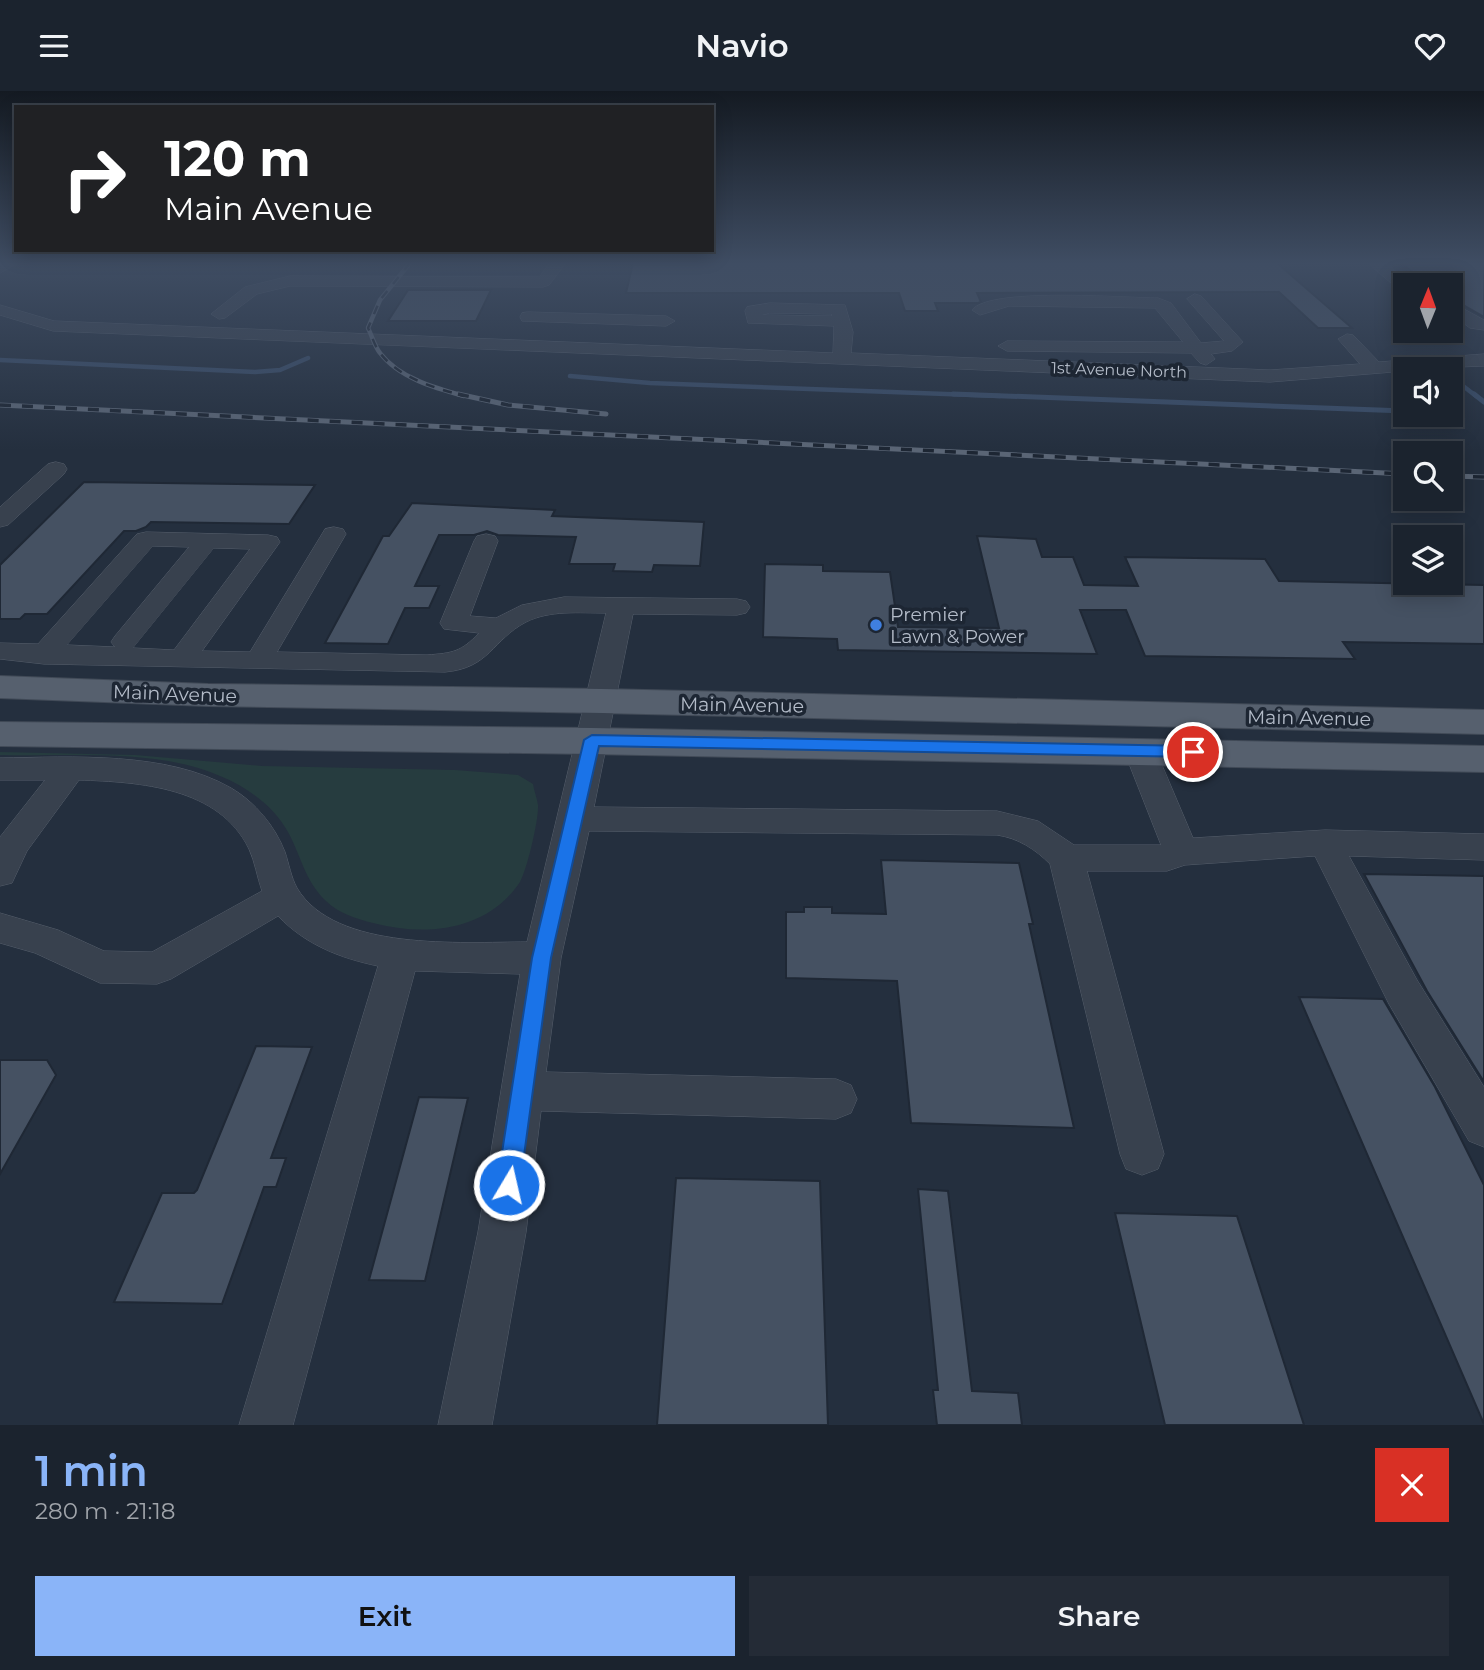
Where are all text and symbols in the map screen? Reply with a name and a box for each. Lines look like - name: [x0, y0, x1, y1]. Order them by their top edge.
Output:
- text: Navio: [695, 26, 789, 65]
- icon: menu: [35, 27, 73, 65]
- icon: heart: [1411, 27, 1449, 65]
- text: 120 m: [164, 129, 311, 188]
- icon: right: [49, 133, 140, 224]
- text: Main Avenue: [164, 189, 373, 228]
- north arrow: [1393, 273, 1463, 343]
- map controls: [1393, 273, 1463, 595]
- button: sound: [1393, 357, 1463, 427]
- street label: 1st Avenue North: [1051, 358, 1187, 382]
- button: search: [1393, 441, 1463, 511]
- button: layers: [1393, 525, 1463, 595]
- place label: Premier Lawn & Power: [890, 603, 1025, 648]
- marker: Premier Lawn & Power: [868, 617, 884, 633]
- street label: Main Avenue: [113, 680, 237, 708]
- street label: Main Avenue: [680, 692, 804, 718]
- street label: Main Avenue: [1247, 705, 1371, 731]
- pin: [1163, 722, 1223, 782]
- icon: arrive: [1174, 733, 1212, 771]
- position arrow: [472, 1148, 546, 1222]
- text: 1 min: [35, 1445, 148, 1497]
- button: close: [1375, 1448, 1449, 1522]
- text: 280 m · 21:18: [35, 1497, 175, 1525]
- button: Exit: [35, 1576, 735, 1656]
- button: Share: [749, 1576, 1449, 1656]

